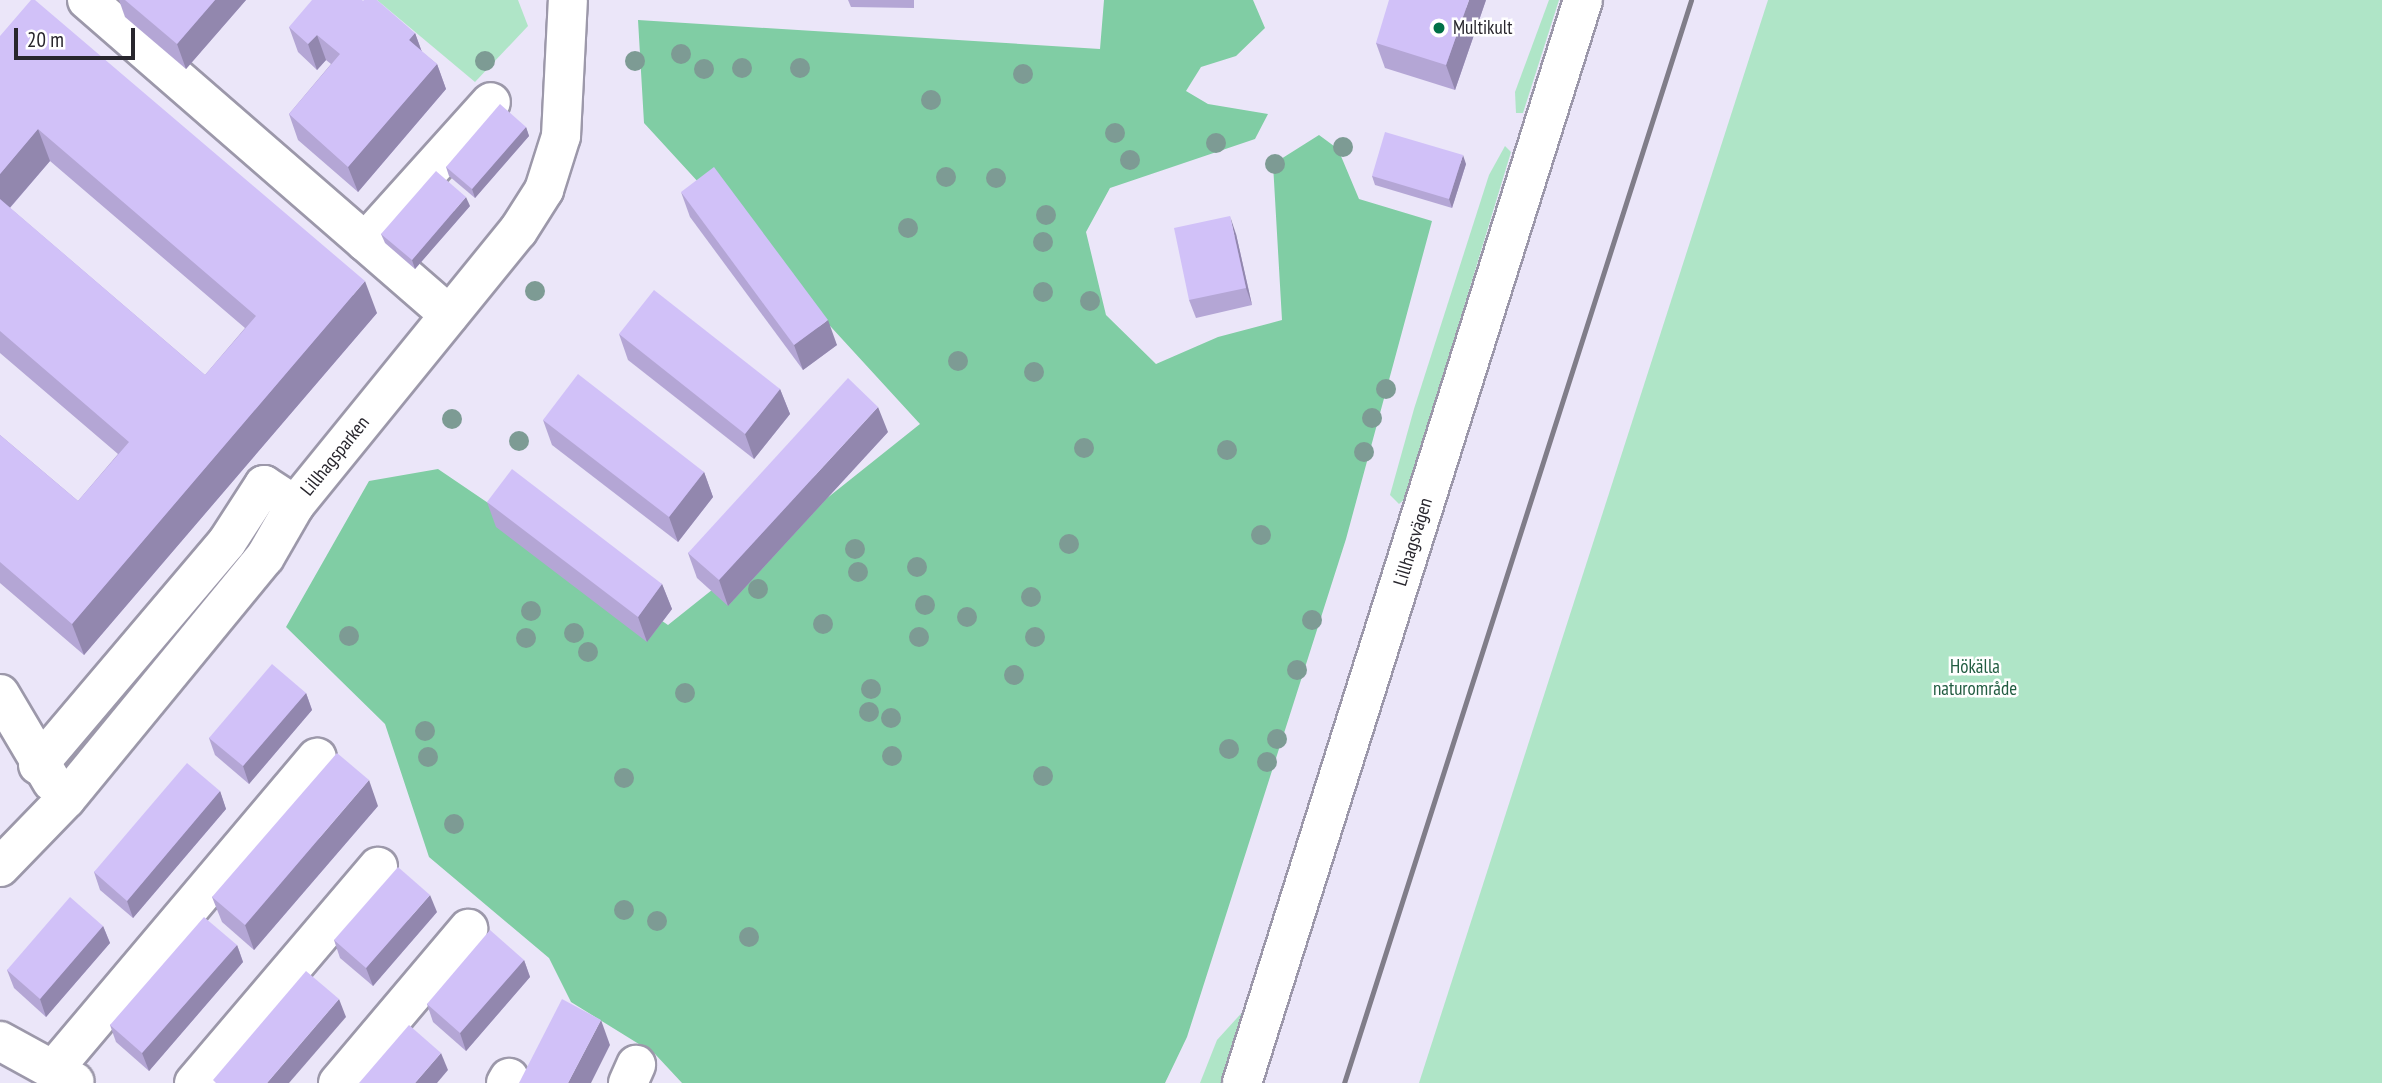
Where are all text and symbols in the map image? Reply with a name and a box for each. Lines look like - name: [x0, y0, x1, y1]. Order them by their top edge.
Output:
- scale bar: [18, 14, 138, 58]
- place label: Multikult: [1453, 17, 1512, 39]
- marker: Multikult: [1431, 20, 1447, 36]
- text: 20 m: [27, 26, 64, 53]
- street label: Lillhagsparken: [296, 412, 374, 500]
- street label: Lillhagsvägen: [1389, 495, 1437, 589]
- park label: Hökälla naturområde: [1933, 656, 2017, 700]

